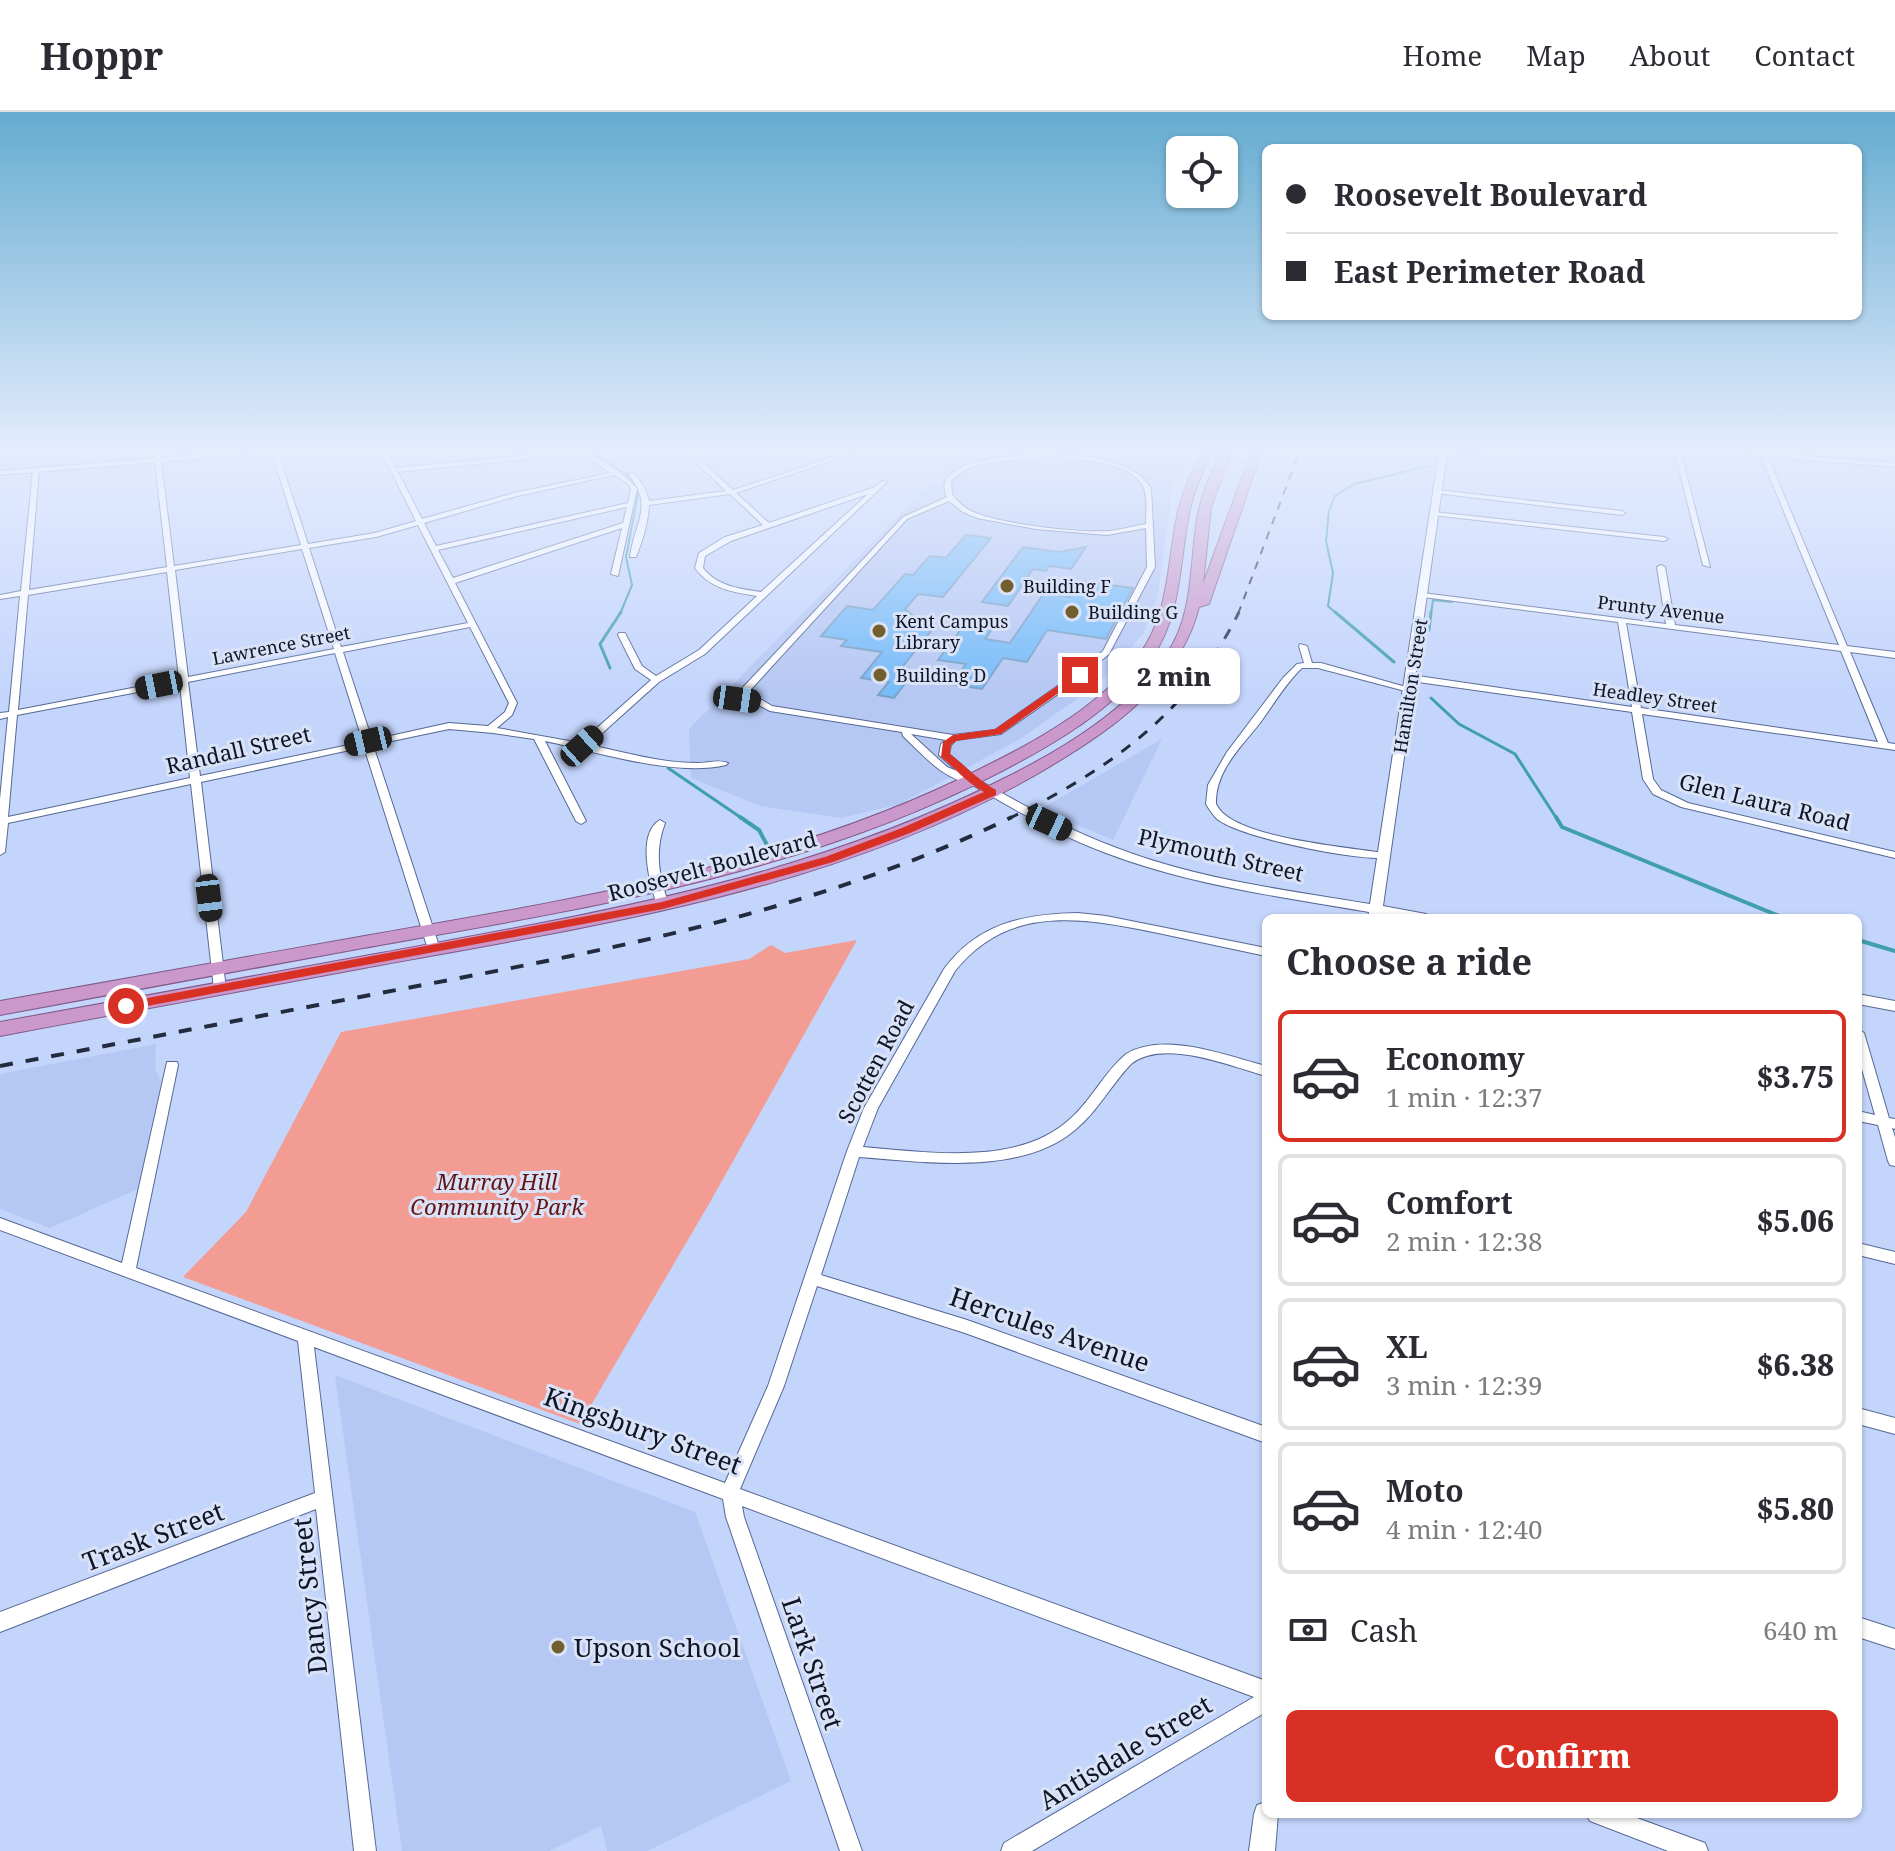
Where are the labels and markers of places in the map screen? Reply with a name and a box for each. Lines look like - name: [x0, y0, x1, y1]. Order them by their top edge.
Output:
- place label: Building F: [1023, 574, 1111, 598]
- marker: Building F: [998, 577, 1016, 595]
- place label: Building G: [1088, 600, 1178, 624]
- marker: Building G: [1063, 603, 1081, 621]
- place label: Kent Campus Library: [895, 609, 1008, 654]
- marker: Kent Campus Library: [870, 622, 888, 640]
- place label: Building D: [896, 663, 986, 687]
- marker: Building D: [871, 666, 889, 684]
- place label: Upson School: [574, 1629, 740, 1665]
- marker: Upson School: [549, 1638, 567, 1656]

